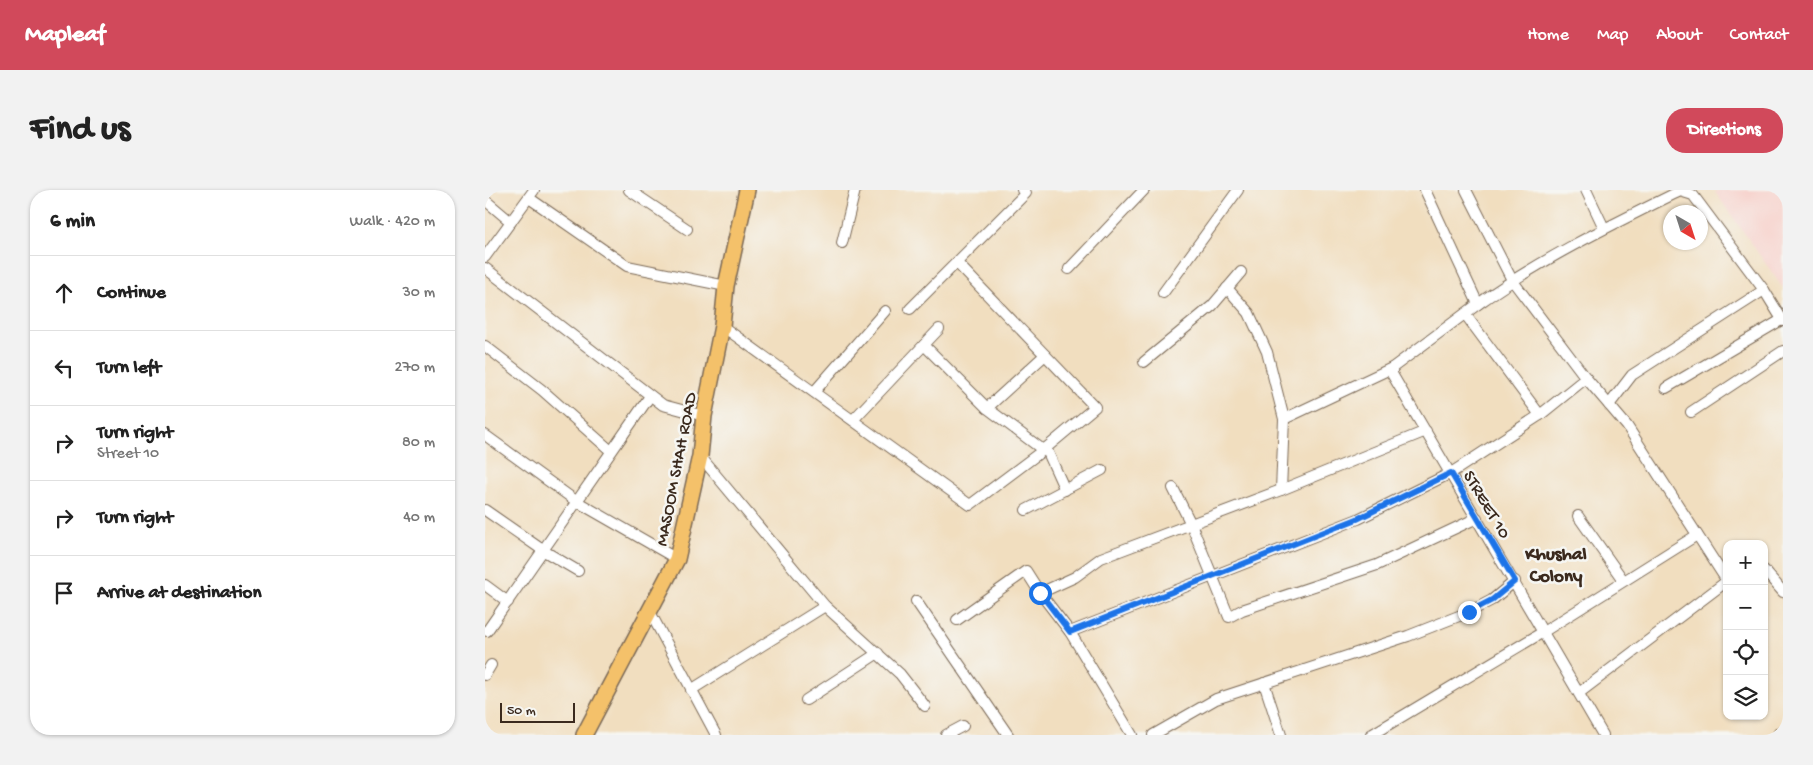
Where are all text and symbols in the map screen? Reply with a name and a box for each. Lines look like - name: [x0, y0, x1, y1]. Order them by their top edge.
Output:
- text: Mapleaf: [25, 21, 105, 50]
- text: Home: [1527, 25, 1569, 46]
- text: Map: [1597, 25, 1628, 46]
- text: About: [1656, 25, 1702, 46]
- text: Contact: [1730, 25, 1788, 46]
- button: Directions: [1666, 108, 1783, 153]
- text: Find us: [30, 110, 130, 151]
- north arrow: [1663, 205, 1708, 250]
- text: 6 min: [50, 210, 95, 235]
- text: Walk · 420 m: [350, 213, 435, 232]
- icon: ahead: [50, 279, 78, 307]
- text: Continue: [97, 282, 166, 305]
- text: 30 m: [402, 284, 435, 303]
- icon: left: [50, 354, 78, 382]
- text: Turn left: [97, 357, 161, 380]
- text: 270 m: [395, 359, 435, 378]
- street label: MASOOM SHAH ROAD: [652, 391, 703, 548]
- text: Turn right: [97, 422, 173, 445]
- icon: right: [50, 429, 78, 457]
- text: 80 m: [402, 434, 435, 453]
- text: Street 10: [97, 445, 159, 464]
- street label: STREET 10: [1457, 467, 1514, 543]
- icon: right: [50, 504, 78, 532]
- text: Turn right: [97, 507, 173, 530]
- text: 40 m: [403, 509, 435, 528]
- map controls: [1723, 540, 1768, 720]
- button: +: [1723, 540, 1768, 585]
- district label: Khushal Colony: [1524, 544, 1587, 589]
- icon: arrive: [50, 579, 78, 607]
- text: Arrive at destination: [97, 582, 261, 605]
- route start: [1029, 582, 1052, 605]
- button: −: [1723, 585, 1768, 630]
- route end: [1458, 601, 1481, 624]
- button: locate: [1723, 630, 1768, 675]
- button: layers: [1723, 675, 1768, 720]
- scale bar: [500, 700, 575, 723]
- text: 50 m: [507, 703, 536, 720]

